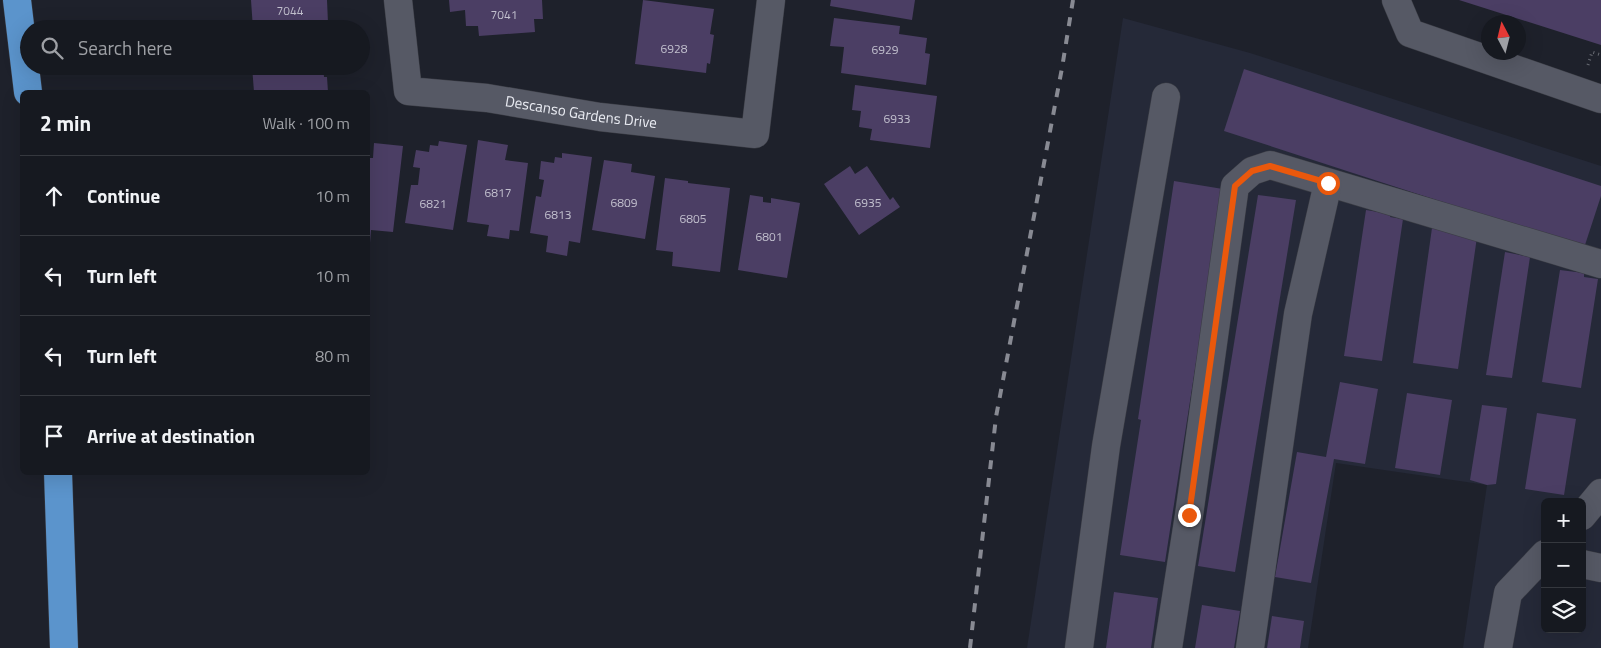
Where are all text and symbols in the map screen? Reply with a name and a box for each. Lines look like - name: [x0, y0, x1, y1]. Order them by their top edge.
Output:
- house number: 7044: [277, 1, 304, 20]
- house number: 7041: [491, 5, 517, 24]
- north arrow: [1481, 15, 1526, 60]
- search box: [20, 20, 370, 75]
- text: Search here: [78, 33, 172, 62]
- icon: search: [38, 34, 66, 62]
- house number: 6928: [661, 39, 688, 58]
- house number: 6929: [872, 40, 899, 59]
- street label: Descanso Gardens Drive: [504, 89, 658, 134]
- text: 2 min: [40, 107, 91, 139]
- house number: 6933: [884, 109, 910, 128]
- text: Walk · 100 m: [262, 111, 350, 135]
- route start: [1317, 172, 1340, 195]
- text: Continue: [87, 181, 160, 210]
- icon: ahead: [40, 182, 68, 210]
- house number: 6817: [485, 183, 511, 202]
- text: 10 m: [315, 184, 350, 208]
- house number: 6809: [611, 193, 638, 212]
- house number: 6935: [855, 193, 882, 212]
- house number: 6821: [420, 194, 446, 213]
- house number: 6813: [545, 205, 571, 224]
- house number: 6805: [680, 209, 707, 228]
- house number: 6801: [756, 227, 782, 246]
- text: Turn left: [87, 261, 157, 290]
- icon: left: [40, 262, 68, 290]
- text: 10 m: [315, 264, 350, 288]
- text: Turn left: [87, 341, 157, 370]
- icon: left: [40, 342, 68, 370]
- text: 80 m: [315, 344, 350, 368]
- text: Arrive at destination: [87, 421, 255, 450]
- icon: arrive: [40, 422, 68, 450]
- map controls: [1541, 498, 1586, 633]
- button: +: [1541, 498, 1586, 543]
- route end: [1178, 504, 1201, 527]
- button: −: [1541, 543, 1586, 588]
- button: layers: [1541, 588, 1586, 633]

